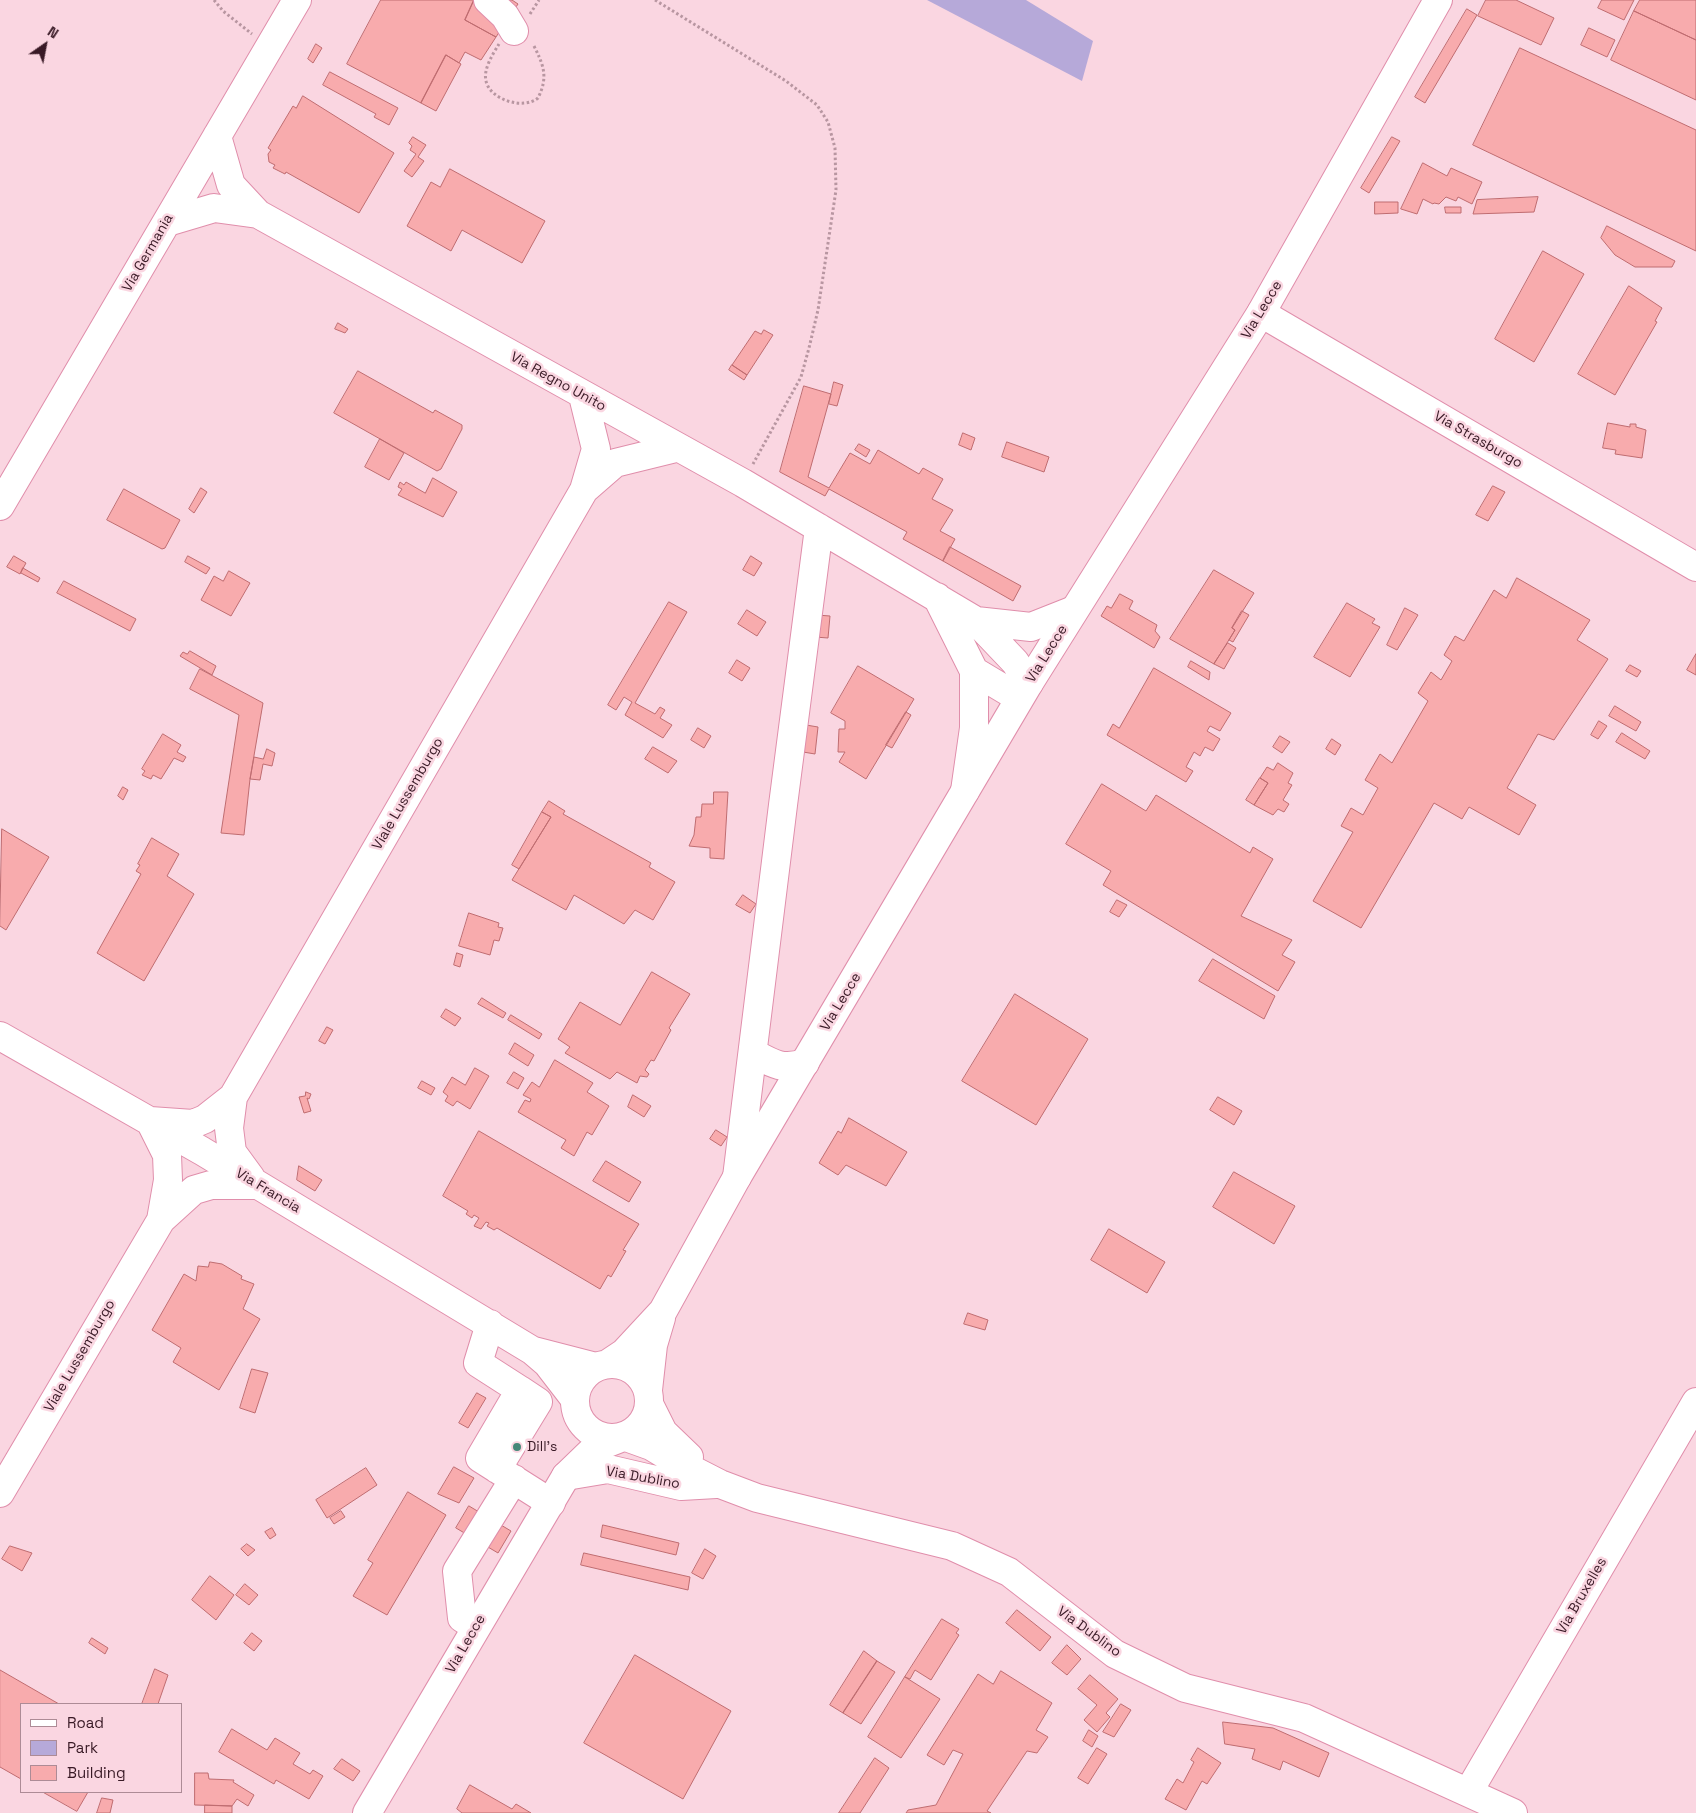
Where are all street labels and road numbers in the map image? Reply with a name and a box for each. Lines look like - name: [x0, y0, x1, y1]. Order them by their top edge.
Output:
- street label: Via Germania: [119, 211, 177, 295]
- street label: Via Lecce: [1238, 278, 1286, 342]
- street label: Via Regno Unito: [507, 349, 609, 415]
- street label: Via Strasburgo: [1431, 408, 1525, 472]
- street label: Via Lecce: [1023, 622, 1071, 686]
- street label: Viale Lussemburgo: [369, 735, 447, 853]
- street label: Via Lecce: [817, 970, 865, 1034]
- street label: Via Francia: [232, 1165, 304, 1217]
- street label: Viale Lussemburgo: [41, 1297, 119, 1415]
- street label: Via Dublino: [605, 1463, 681, 1493]
- street label: Via Bruxelles: [1553, 1555, 1611, 1637]
- street label: Via Dublino: [1054, 1603, 1124, 1661]
- street label: Via Lecce: [443, 1612, 489, 1676]

